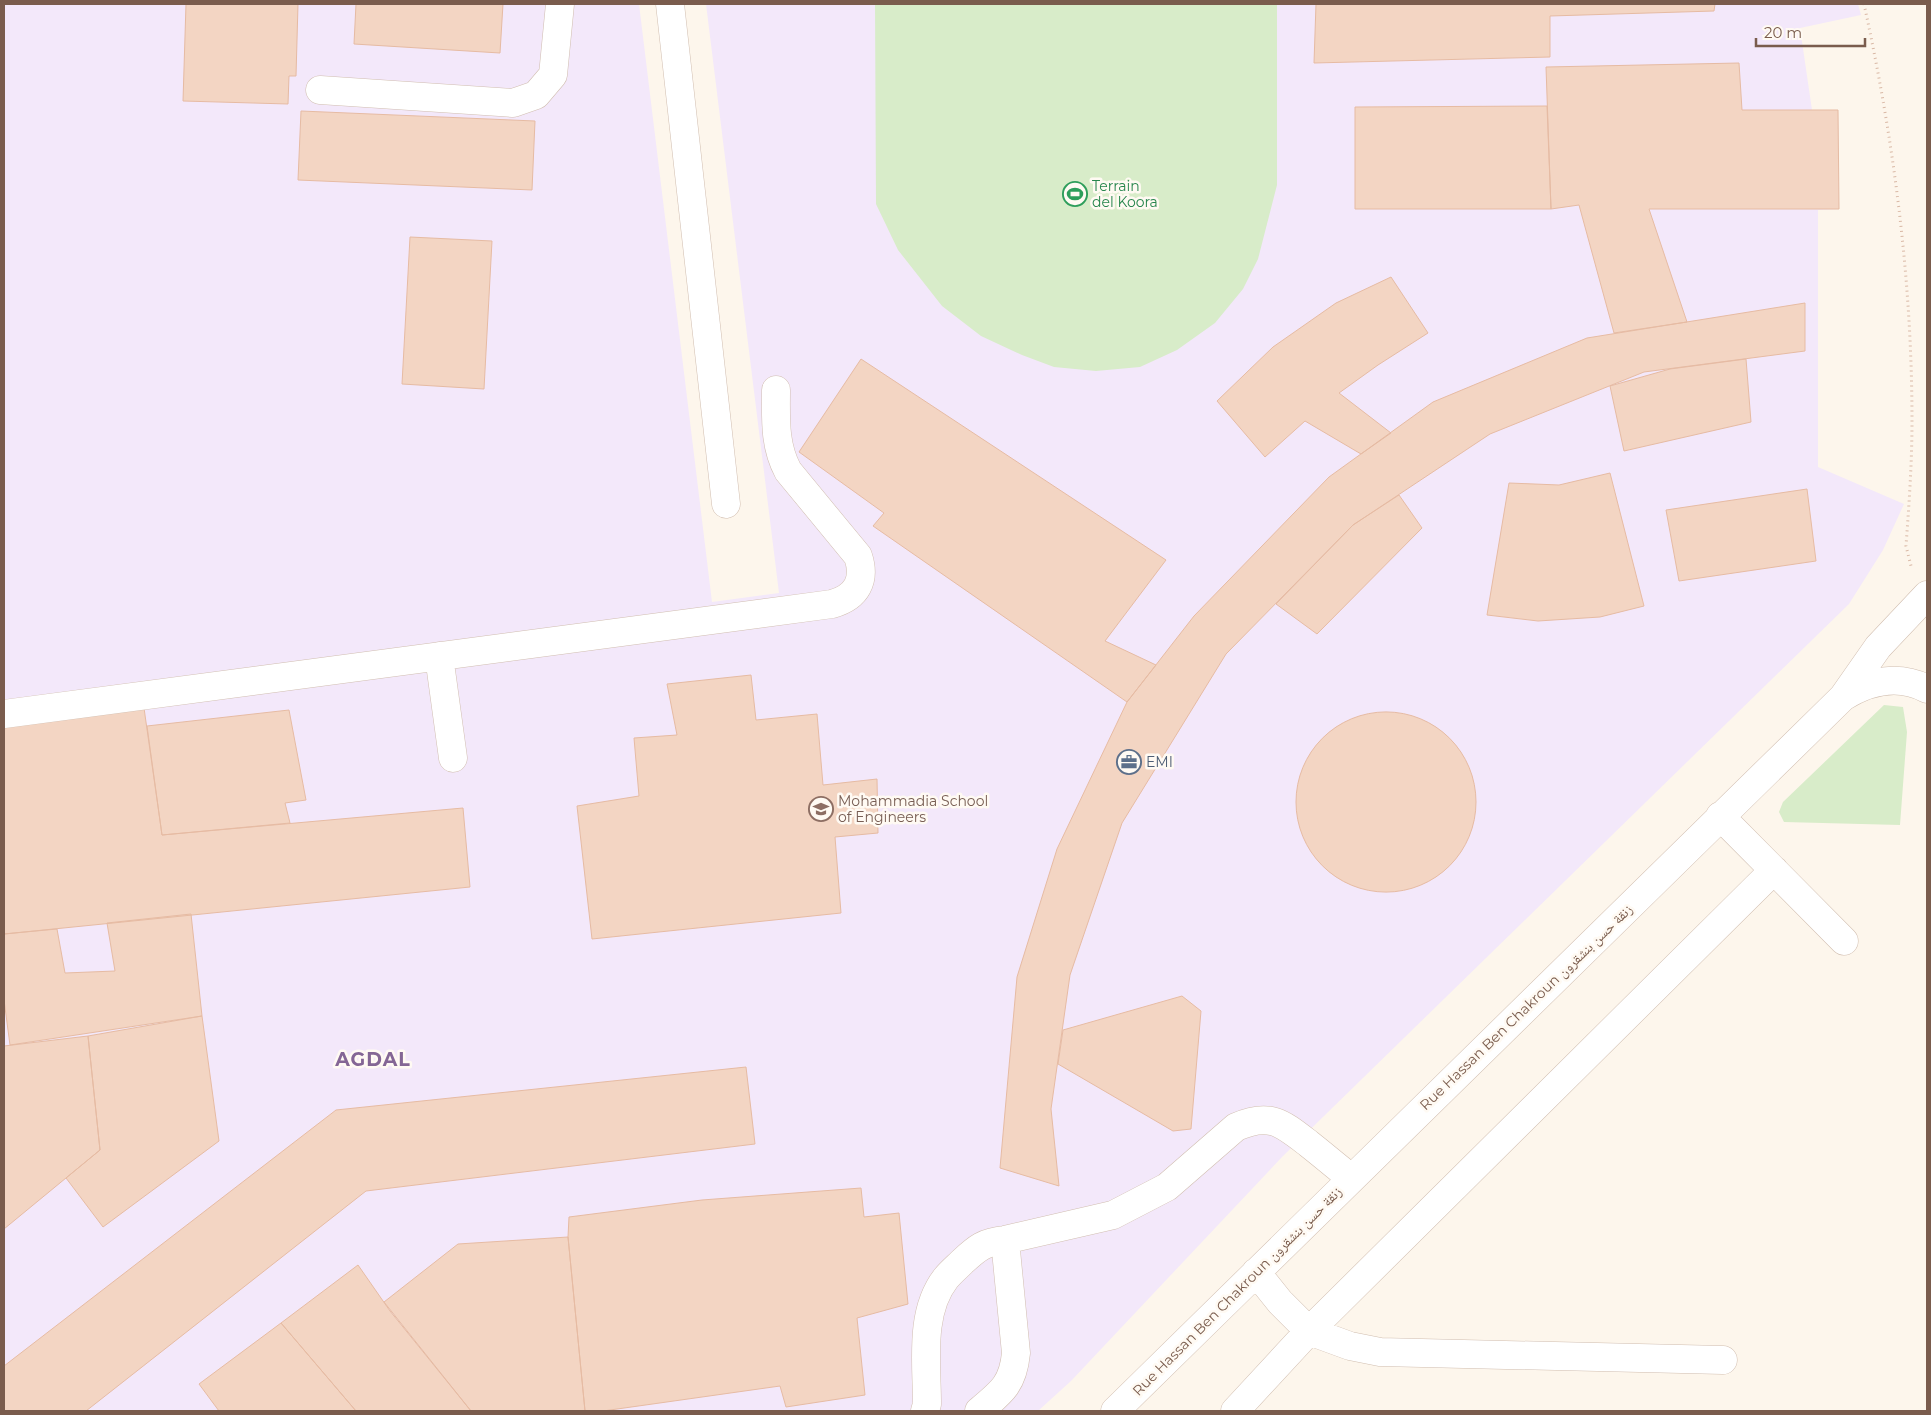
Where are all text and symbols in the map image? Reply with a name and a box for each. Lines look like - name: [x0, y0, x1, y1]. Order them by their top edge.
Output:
- scale bar: [1756, 15, 1865, 47]
- text: 20 m: [1764, 23, 1802, 42]
- place label: Terrain del Koora: [1092, 177, 1158, 211]
- sports icon: Terrain del Koora: [1062, 181, 1088, 207]
- office icon: EMI: [1116, 749, 1142, 775]
- place label: EMI: [1146, 753, 1173, 771]
- place label: Mohammadia School of Engineers: [838, 792, 988, 826]
- school or university icon: Mohammadia School of Engineers: [808, 796, 834, 822]
- street label: Rue Hassan Ben Chakroun زنقة حسن بنشقرون: [1416, 900, 1636, 1114]
- district label: AGDAL: [334, 1048, 411, 1071]
- street label: Rue Hassan Ben Chakroun زنقة حسن بنشقرون: [1128, 1182, 1346, 1400]

